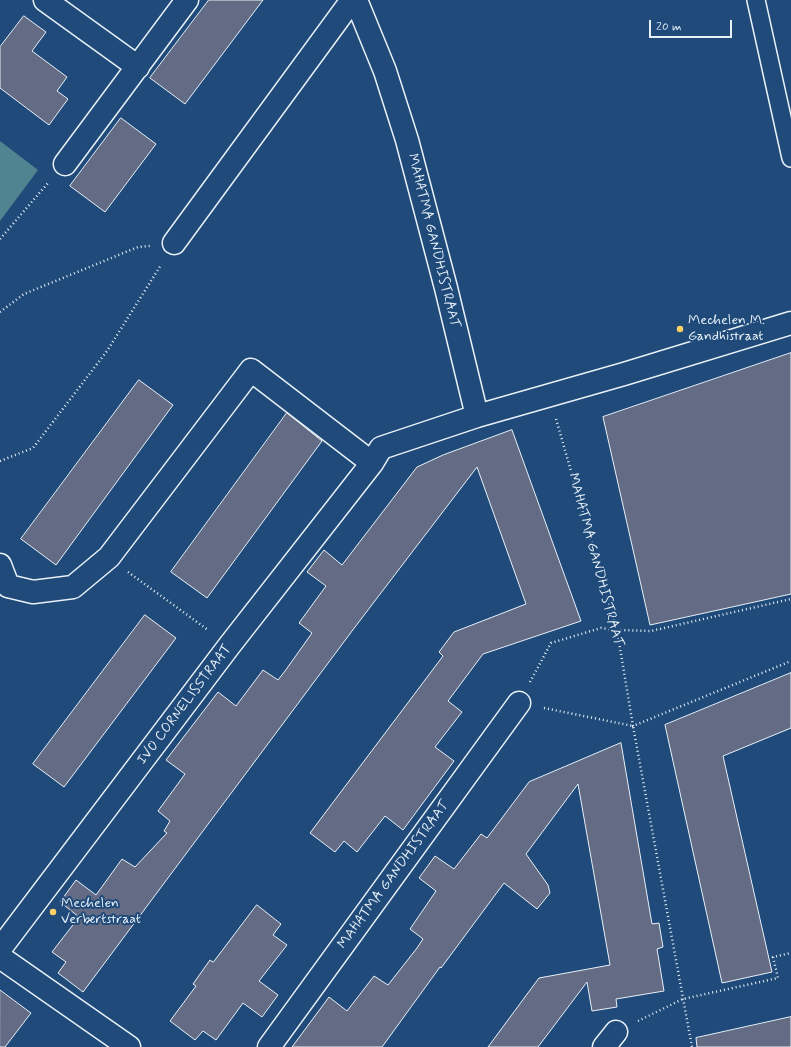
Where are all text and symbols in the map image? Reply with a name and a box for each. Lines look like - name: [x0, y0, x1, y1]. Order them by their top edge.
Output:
- scale bar: [651, 12, 734, 38]
- text: 20 m: [656, 19, 682, 35]
- street label: MAHATMA GANDHISTRAAT: [403, 152, 463, 330]
- place label: Mechelen M. Gandhistraat: [688, 313, 765, 346]
- marker: Mechelen M. Gandhistraat: [675, 324, 685, 334]
- street label: MAHATMA GANDHISTRAAT: [564, 471, 626, 649]
- street label: IVO CORNELISSTRAAT: [134, 642, 236, 768]
- street label: MAHATMA GANDHISTRAAT: [335, 798, 453, 952]
- place label: Mechelen Verbertstraat: [61, 896, 141, 928]
- marker: Mechelen Verbertstraat: [48, 907, 58, 917]

